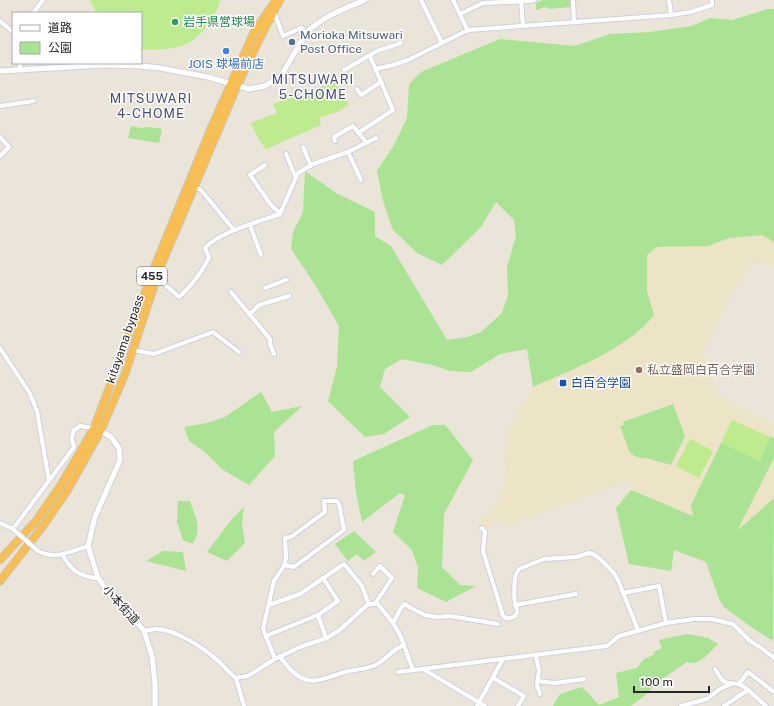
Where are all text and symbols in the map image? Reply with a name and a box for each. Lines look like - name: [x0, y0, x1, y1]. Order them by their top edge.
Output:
- legend: [12, 12, 142, 64]
- place label: 岩手県営球場: [183, 15, 255, 29]
- marker: 岩手県営球場: [170, 17, 180, 27]
- text: 道路: [48, 21, 72, 35]
- place label: Morioka Mitsuwari Post Office: [300, 28, 403, 56]
- marker: Morioka Mitsuwari Post Office: [287, 37, 297, 47]
- text: 公園: [48, 41, 72, 55]
- marker: JOIS 球場前店: [221, 46, 231, 56]
- place label: JOIS 球場前店: [188, 57, 264, 71]
- district label: MITSUWARI 5-CHOME: [272, 72, 354, 102]
- district label: MITSUWARI 4-CHOME: [110, 91, 192, 121]
- road number: 455: [137, 267, 167, 285]
- street label: kitayama bypass: [103, 293, 147, 385]
- place label: 私立盛岡白百合学園: [647, 363, 755, 377]
- marker: 私立盛岡白百合学園: [634, 365, 644, 375]
- place label: 白百合学園: [571, 376, 631, 390]
- marker: 白百合学園: [558, 378, 568, 388]
- street label: 小本街道: [100, 582, 142, 628]
- scale bar: [634, 668, 709, 694]
- text: 100 m: [640, 675, 673, 689]

